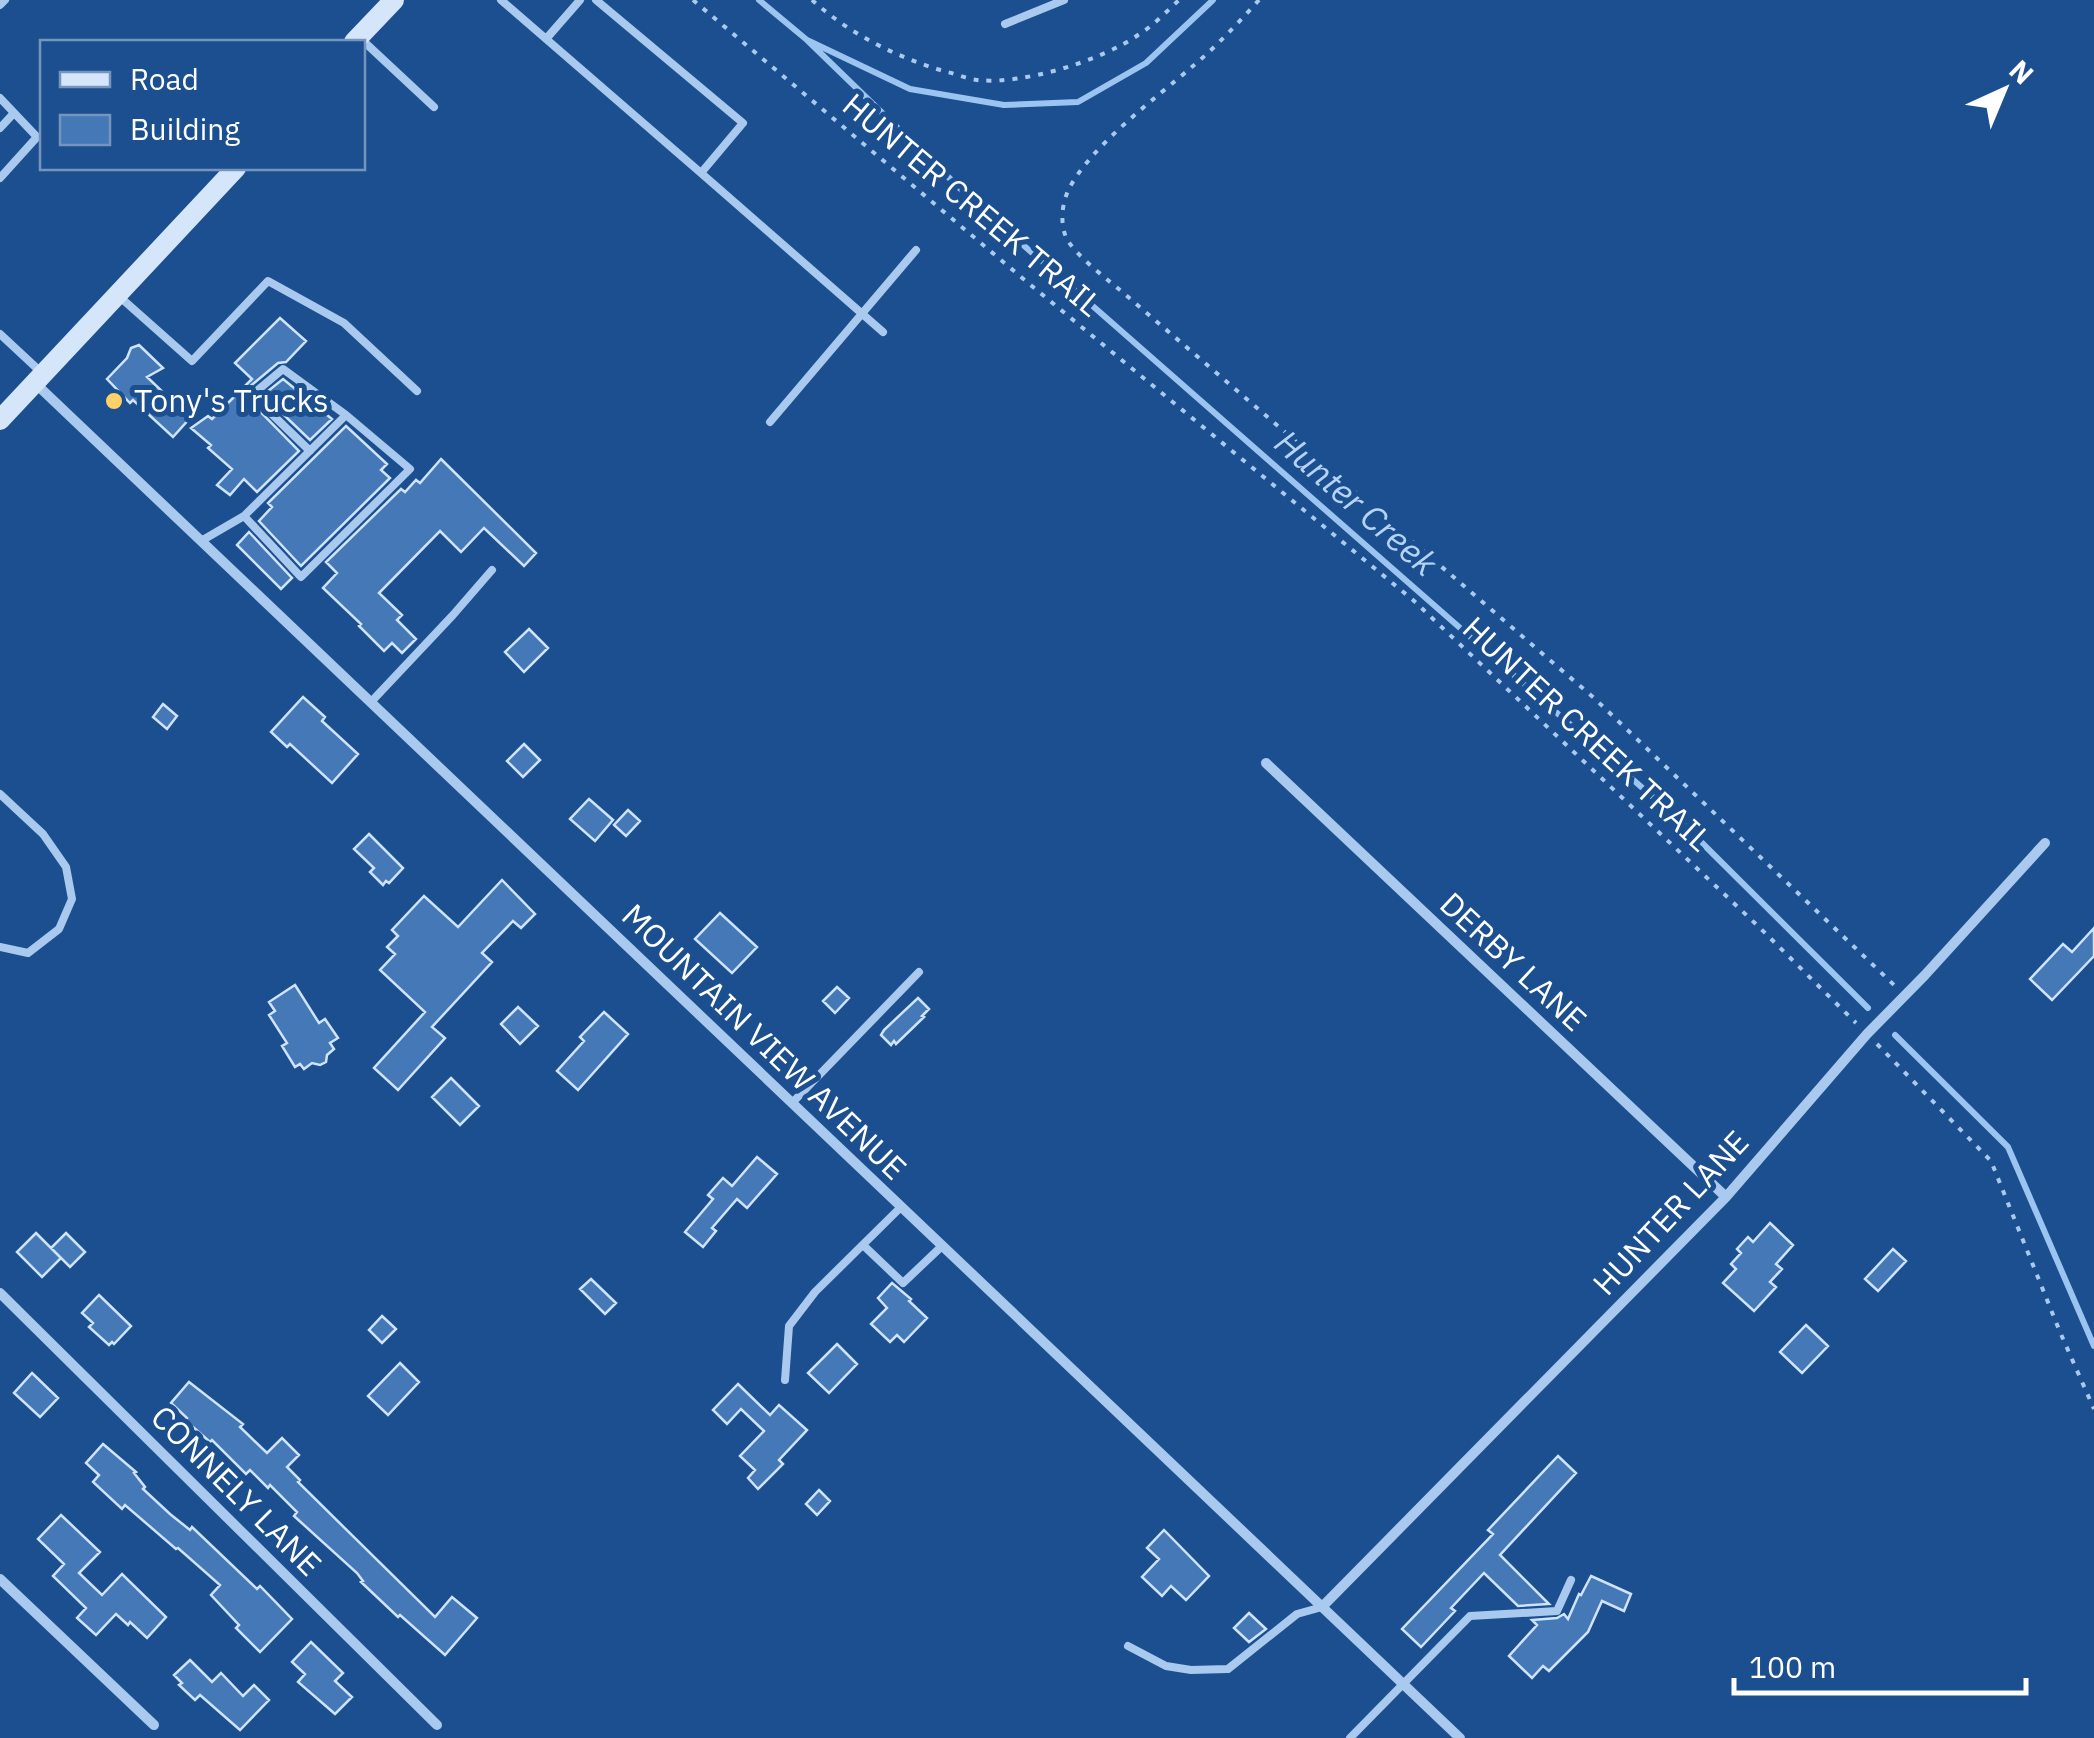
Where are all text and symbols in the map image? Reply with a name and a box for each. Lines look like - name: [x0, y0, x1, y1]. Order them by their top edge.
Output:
- legend: [40, 40, 365, 170]
- north arrow: [1954, 40, 2054, 140]
- text: N: [2002, 51, 2042, 92]
- text: Road: [130, 59, 199, 98]
- street label: HUNTER CREEK TRAIL: [834, 84, 1111, 325]
- text: Building: [130, 109, 240, 148]
- place label: Tony's Trucks: [134, 379, 329, 421]
- marker: Tony's Trucks: [103, 390, 125, 412]
- water label: Hunter Creek: [1266, 419, 1448, 586]
- street label: HUNTER CREEK TRAIL: [1454, 607, 1721, 860]
- street label: DERBY LANE: [1432, 883, 1596, 1040]
- street label: MOUNTAIN VIEW AVENUE: [613, 894, 916, 1188]
- street label: HUNTER LANE: [1583, 1121, 1757, 1304]
- street label: CONNELY LANE: [142, 1396, 331, 1585]
- scale bar: [1734, 1633, 2026, 1695]
- text: 100 m: [1749, 1647, 1836, 1686]

